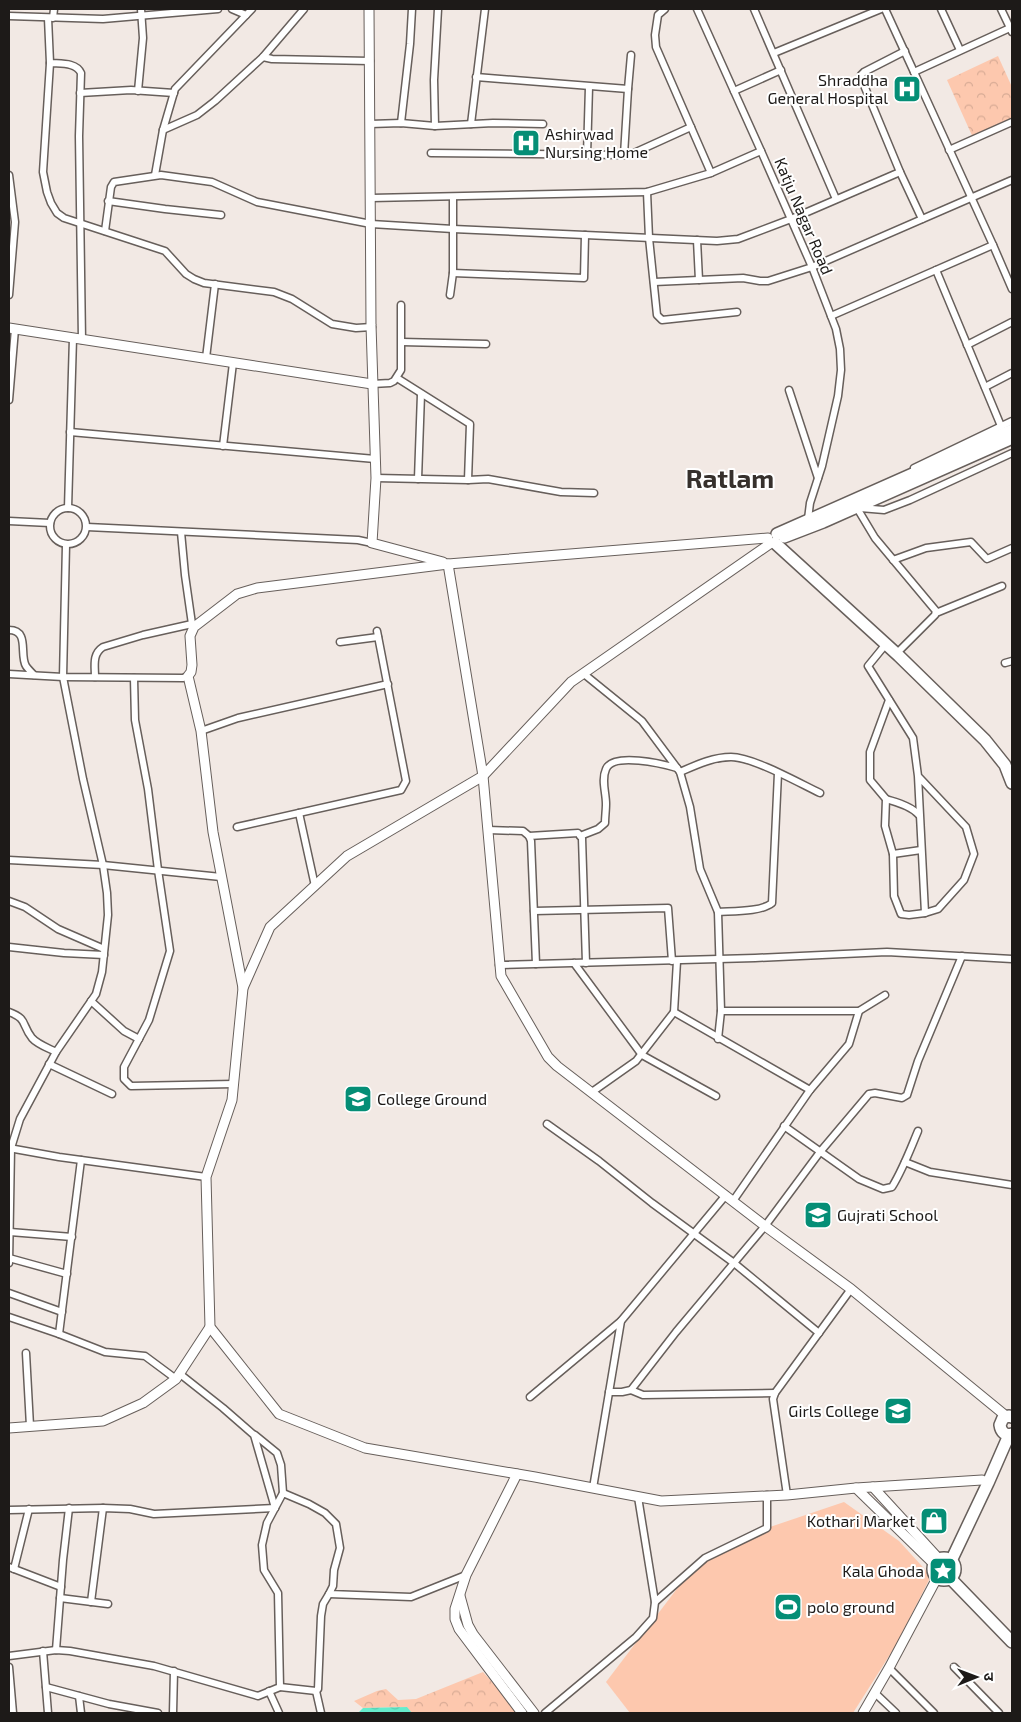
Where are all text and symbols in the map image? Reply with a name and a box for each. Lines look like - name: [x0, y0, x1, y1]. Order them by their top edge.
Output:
- place label: Shraddha General Hospital: [768, 70, 888, 107]
- hospital icon: Shraddha General Hospital: [892, 74, 922, 104]
- place label: Ashirwad Nursing Home: [545, 124, 648, 161]
- hospital icon: Ashirwad Nursing Home: [511, 128, 541, 158]
- street label: Katju Nagar Road: [770, 154, 838, 278]
- district label: Ratlam: [686, 462, 774, 493]
- school or university icon: College Ground: [343, 1084, 373, 1114]
- place label: College Ground: [377, 1089, 487, 1108]
- school or university icon: Gujrati School: [803, 1200, 833, 1230]
- place label: Gujrati School: [837, 1205, 938, 1225]
- school or university icon: Girls College: [883, 1396, 913, 1426]
- place label: Girls College: [788, 1401, 879, 1420]
- shop icon: Kothari Market: [919, 1506, 949, 1536]
- place label: Kothari Market: [807, 1511, 915, 1530]
- place icon: Kala Ghoda: [928, 1556, 958, 1586]
- place label: Kala Ghoda: [842, 1561, 924, 1580]
- sports icon: polo ground: [773, 1592, 803, 1622]
- place label: polo ground: [807, 1597, 895, 1616]
- north arrow: [951, 1652, 1001, 1702]
- text: उ: [981, 1673, 998, 1682]

